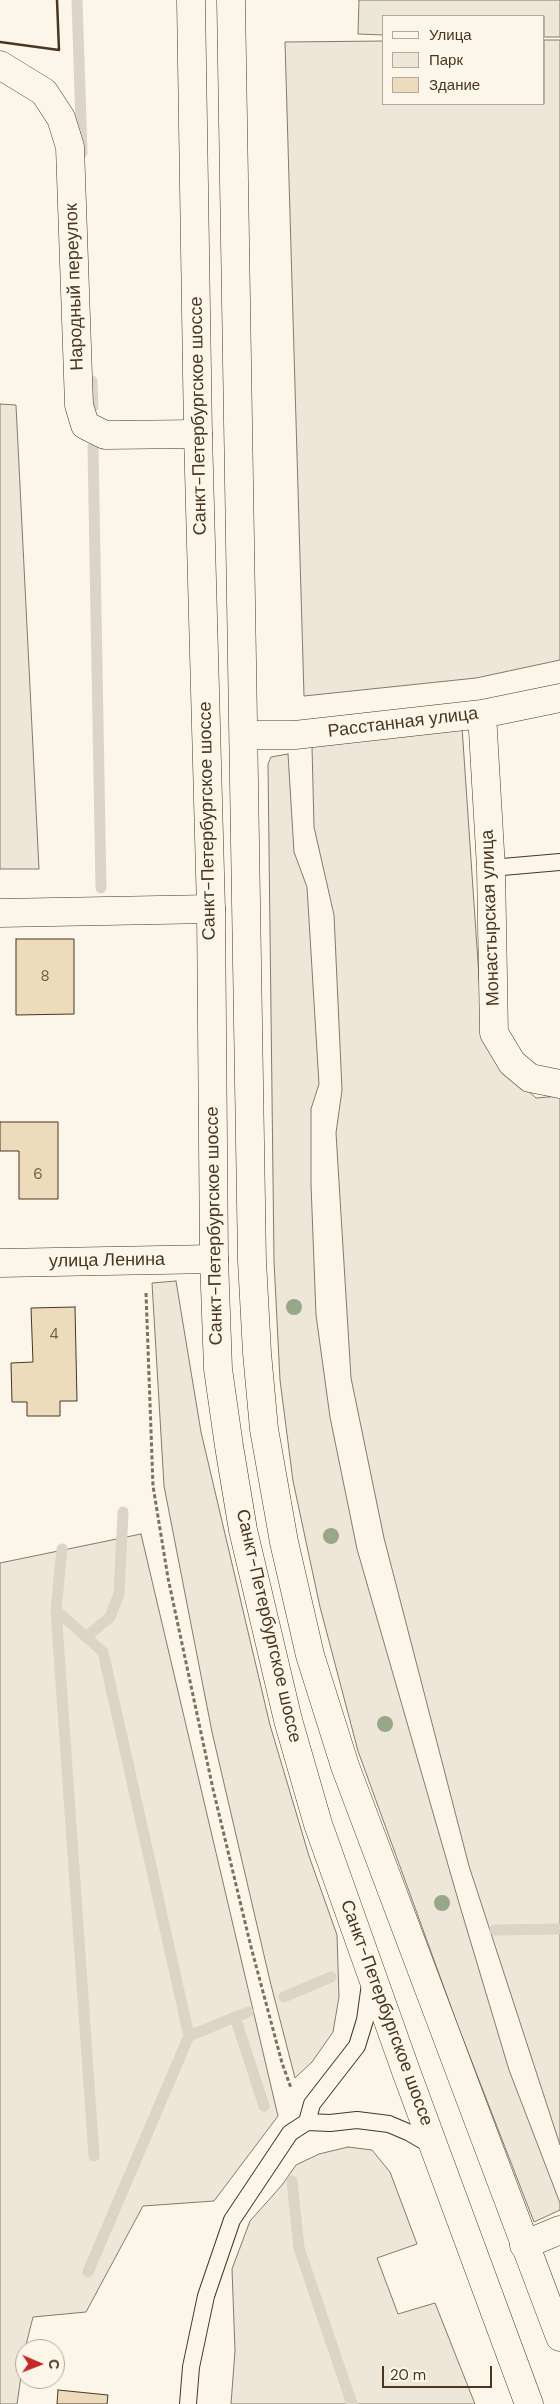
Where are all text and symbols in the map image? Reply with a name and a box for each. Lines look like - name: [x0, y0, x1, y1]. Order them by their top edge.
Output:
- legend: [382, 15, 545, 105]
- text: Улица: [429, 25, 472, 45]
- text: Парк: [429, 50, 463, 70]
- text: Здание: [429, 75, 480, 95]
- street label: Народный переулок: [61, 203, 89, 371]
- street label: Санкт-Петербургское шоссе: [186, 296, 212, 536]
- street label: Санкт-Петербургское шоссе: [195, 701, 221, 941]
- street label: Расстанная улица: [327, 703, 479, 743]
- street label: Монастырская улица: [477, 829, 505, 1007]
- house number: 8: [40, 968, 50, 986]
- street label: Санкт-Петербургское шоссе: [202, 1106, 228, 1346]
- house number: 6: [33, 1166, 43, 1184]
- street label: улица Ленина: [49, 1249, 165, 1273]
- house number: 4: [49, 1326, 59, 1344]
- street label: Санкт-Петербургское шоссе: [231, 1507, 305, 1745]
- street label: Санкт-Петербургское шоссе: [335, 1897, 437, 2129]
- north arrow: [15, 2339, 65, 2389]
- scale bar: [385, 2356, 495, 2388]
- text: С: [45, 2359, 63, 2369]
- text: 20 m: [390, 2365, 426, 2385]

